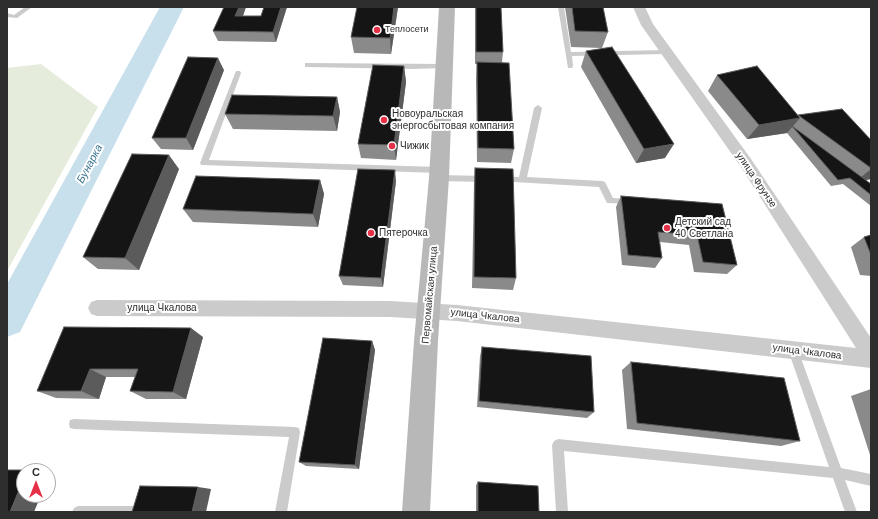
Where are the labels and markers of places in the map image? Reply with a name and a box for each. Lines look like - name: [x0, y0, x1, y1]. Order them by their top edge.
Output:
- marker: Теплосети: [372, 25, 382, 35]
- place label: Теплосети: [385, 25, 429, 35]
- place label: Новоуральская энергосбытовая компания: [392, 108, 514, 132]
- marker: Новоуральская энергосбытовая компания: [379, 115, 389, 125]
- place label: Чижик: [400, 140, 429, 152]
- marker: Чижик: [387, 141, 397, 151]
- place label: Детский сад 40 Светлана: [675, 216, 733, 240]
- marker: Детский сад 40 Светлана: [662, 223, 672, 233]
- place label: Пятерочка: [379, 227, 428, 239]
- marker: Пятерочка: [366, 228, 376, 238]

